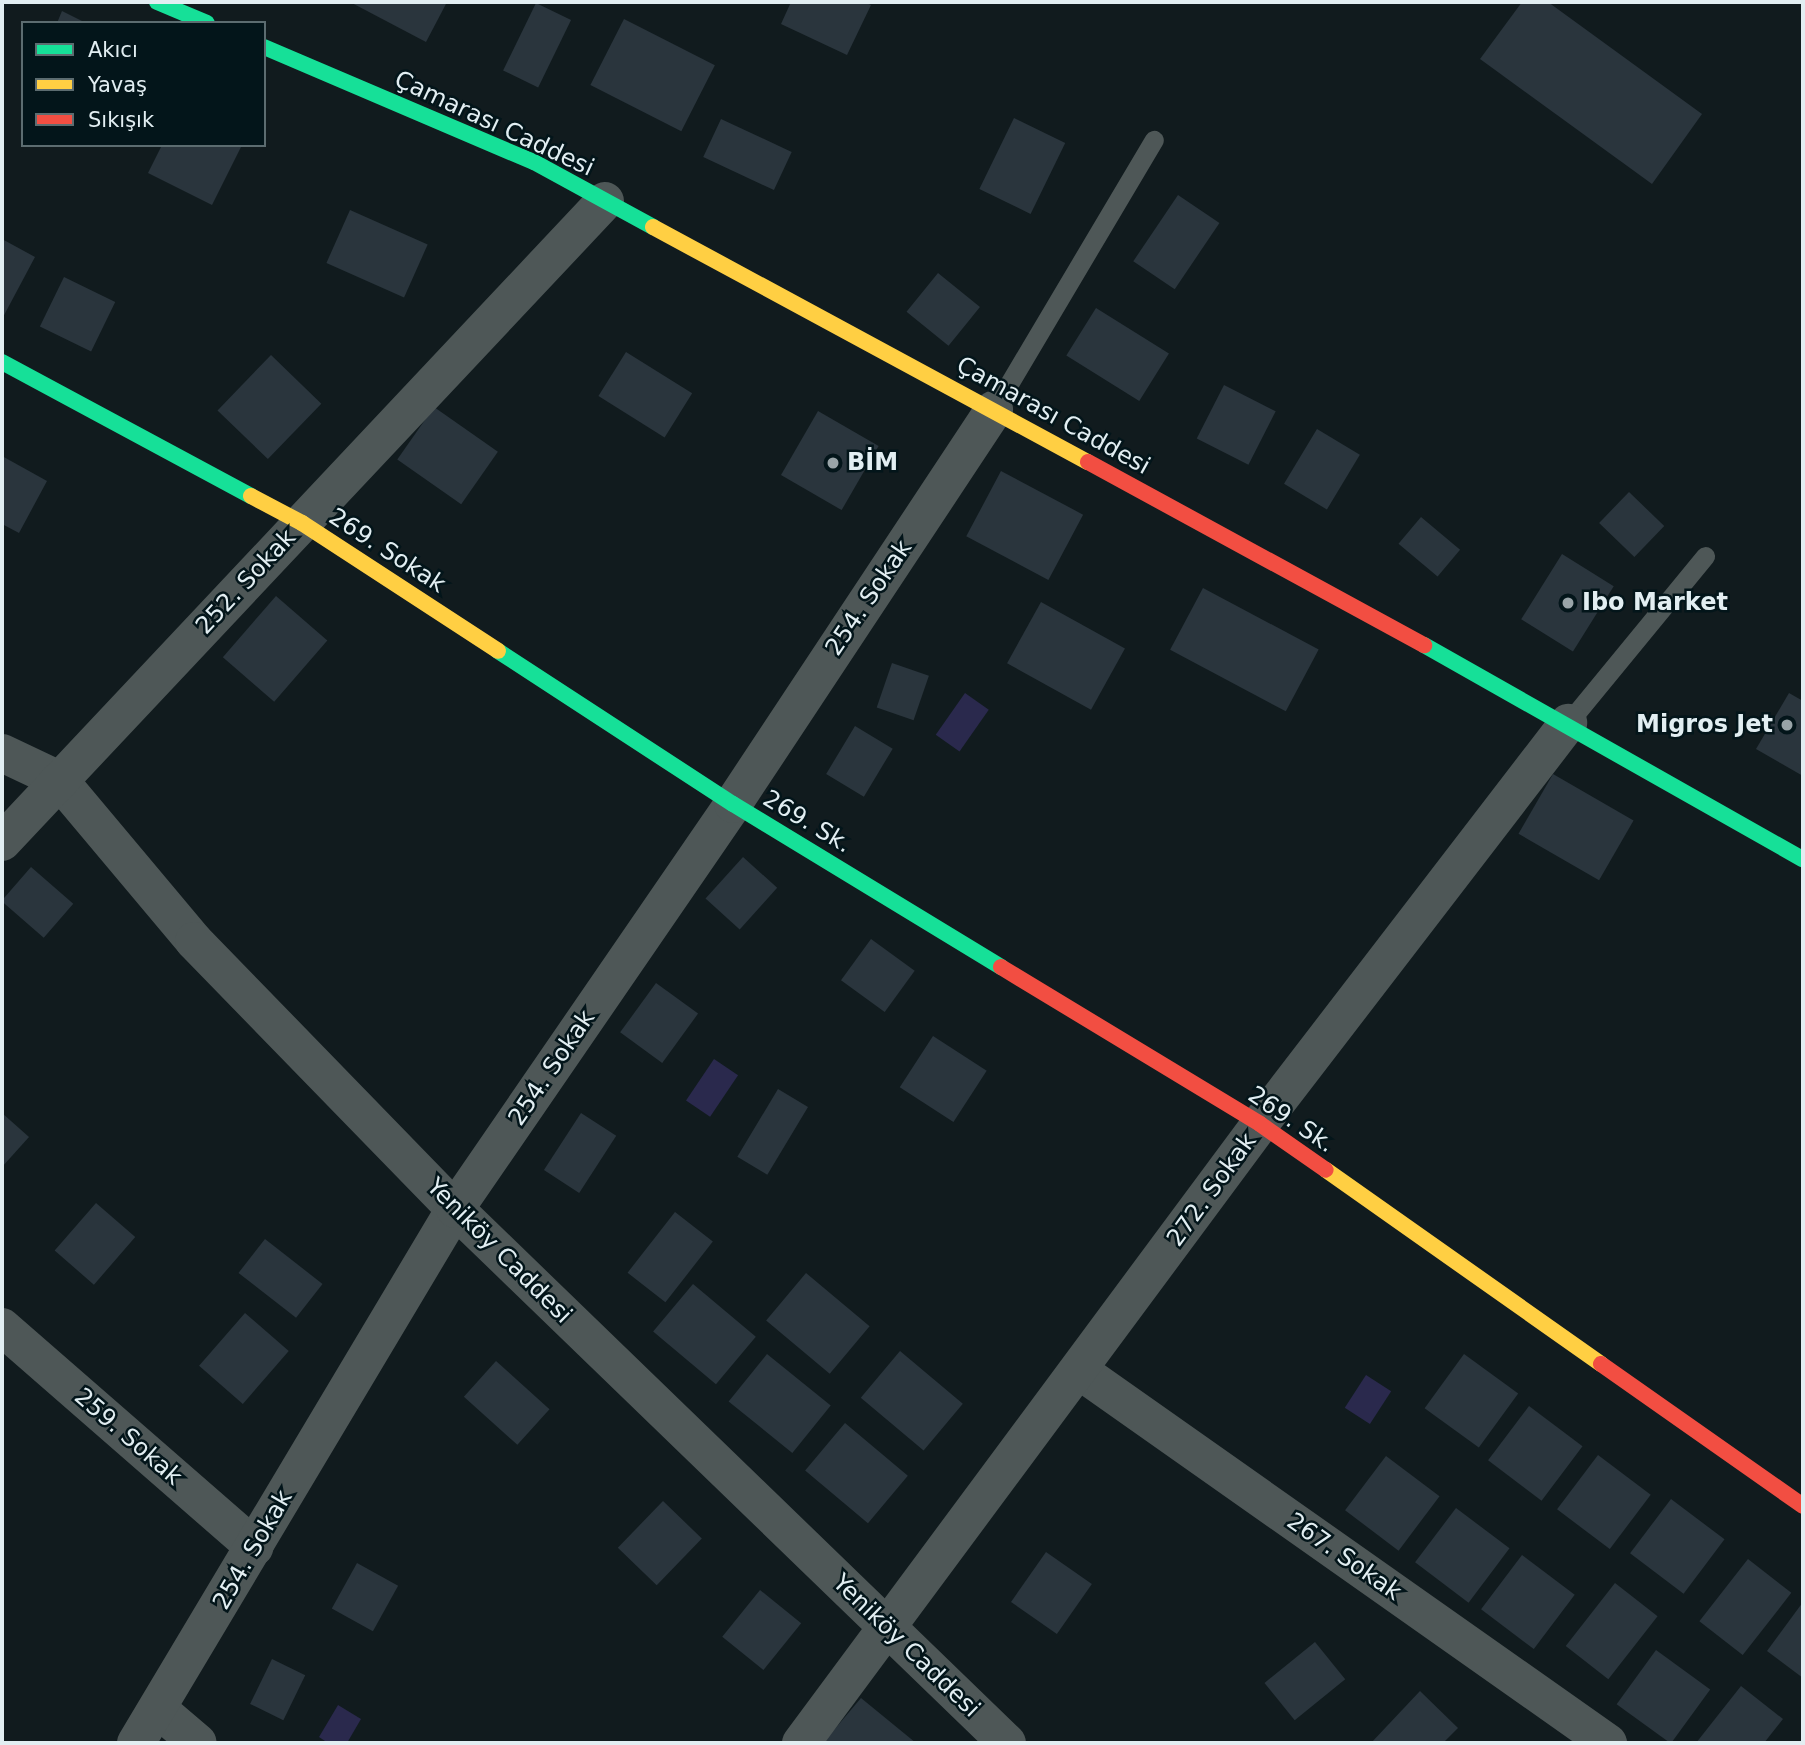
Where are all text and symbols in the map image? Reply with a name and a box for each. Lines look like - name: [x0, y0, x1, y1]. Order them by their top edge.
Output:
- legend: [21, 21, 266, 147]
- text: Akıcı: [88, 38, 138, 62]
- street label: Çamarası Caddesi: [390, 65, 598, 183]
- text: Yavaş: [88, 73, 147, 97]
- text: Sıkışık: [88, 108, 154, 132]
- street label: Çamarası Caddesi: [951, 351, 1155, 481]
- place label: BİM: [847, 449, 898, 477]
- marker: BİM: [825, 455, 841, 471]
- street label: 269. Sokak: [323, 503, 451, 599]
- street label: 252. Sokak: [190, 524, 302, 640]
- street label: 254. Sokak: [820, 535, 918, 661]
- place label: Ibo Market: [1582, 589, 1728, 617]
- marker: Ibo Market: [1560, 595, 1576, 611]
- place label: Migros Jet: [1636, 711, 1773, 739]
- marker: Migros Jet: [1779, 717, 1795, 733]
- street label: 269. Sk.: [758, 784, 856, 860]
- street label: 254. Sokak: [503, 1005, 601, 1131]
- street label: 269. Sk.: [1242, 1081, 1340, 1159]
- street label: 272. Sokak: [1161, 1128, 1263, 1252]
- street label: Yeniköy Caddesi: [420, 1172, 578, 1330]
- street label: 259. Sokak: [68, 1382, 188, 1492]
- street label: 254. Sokak: [207, 1485, 299, 1615]
- street label: 267. Sokak: [1281, 1507, 1407, 1607]
- street label: Yeniköy Caddesi: [826, 1568, 986, 1724]

